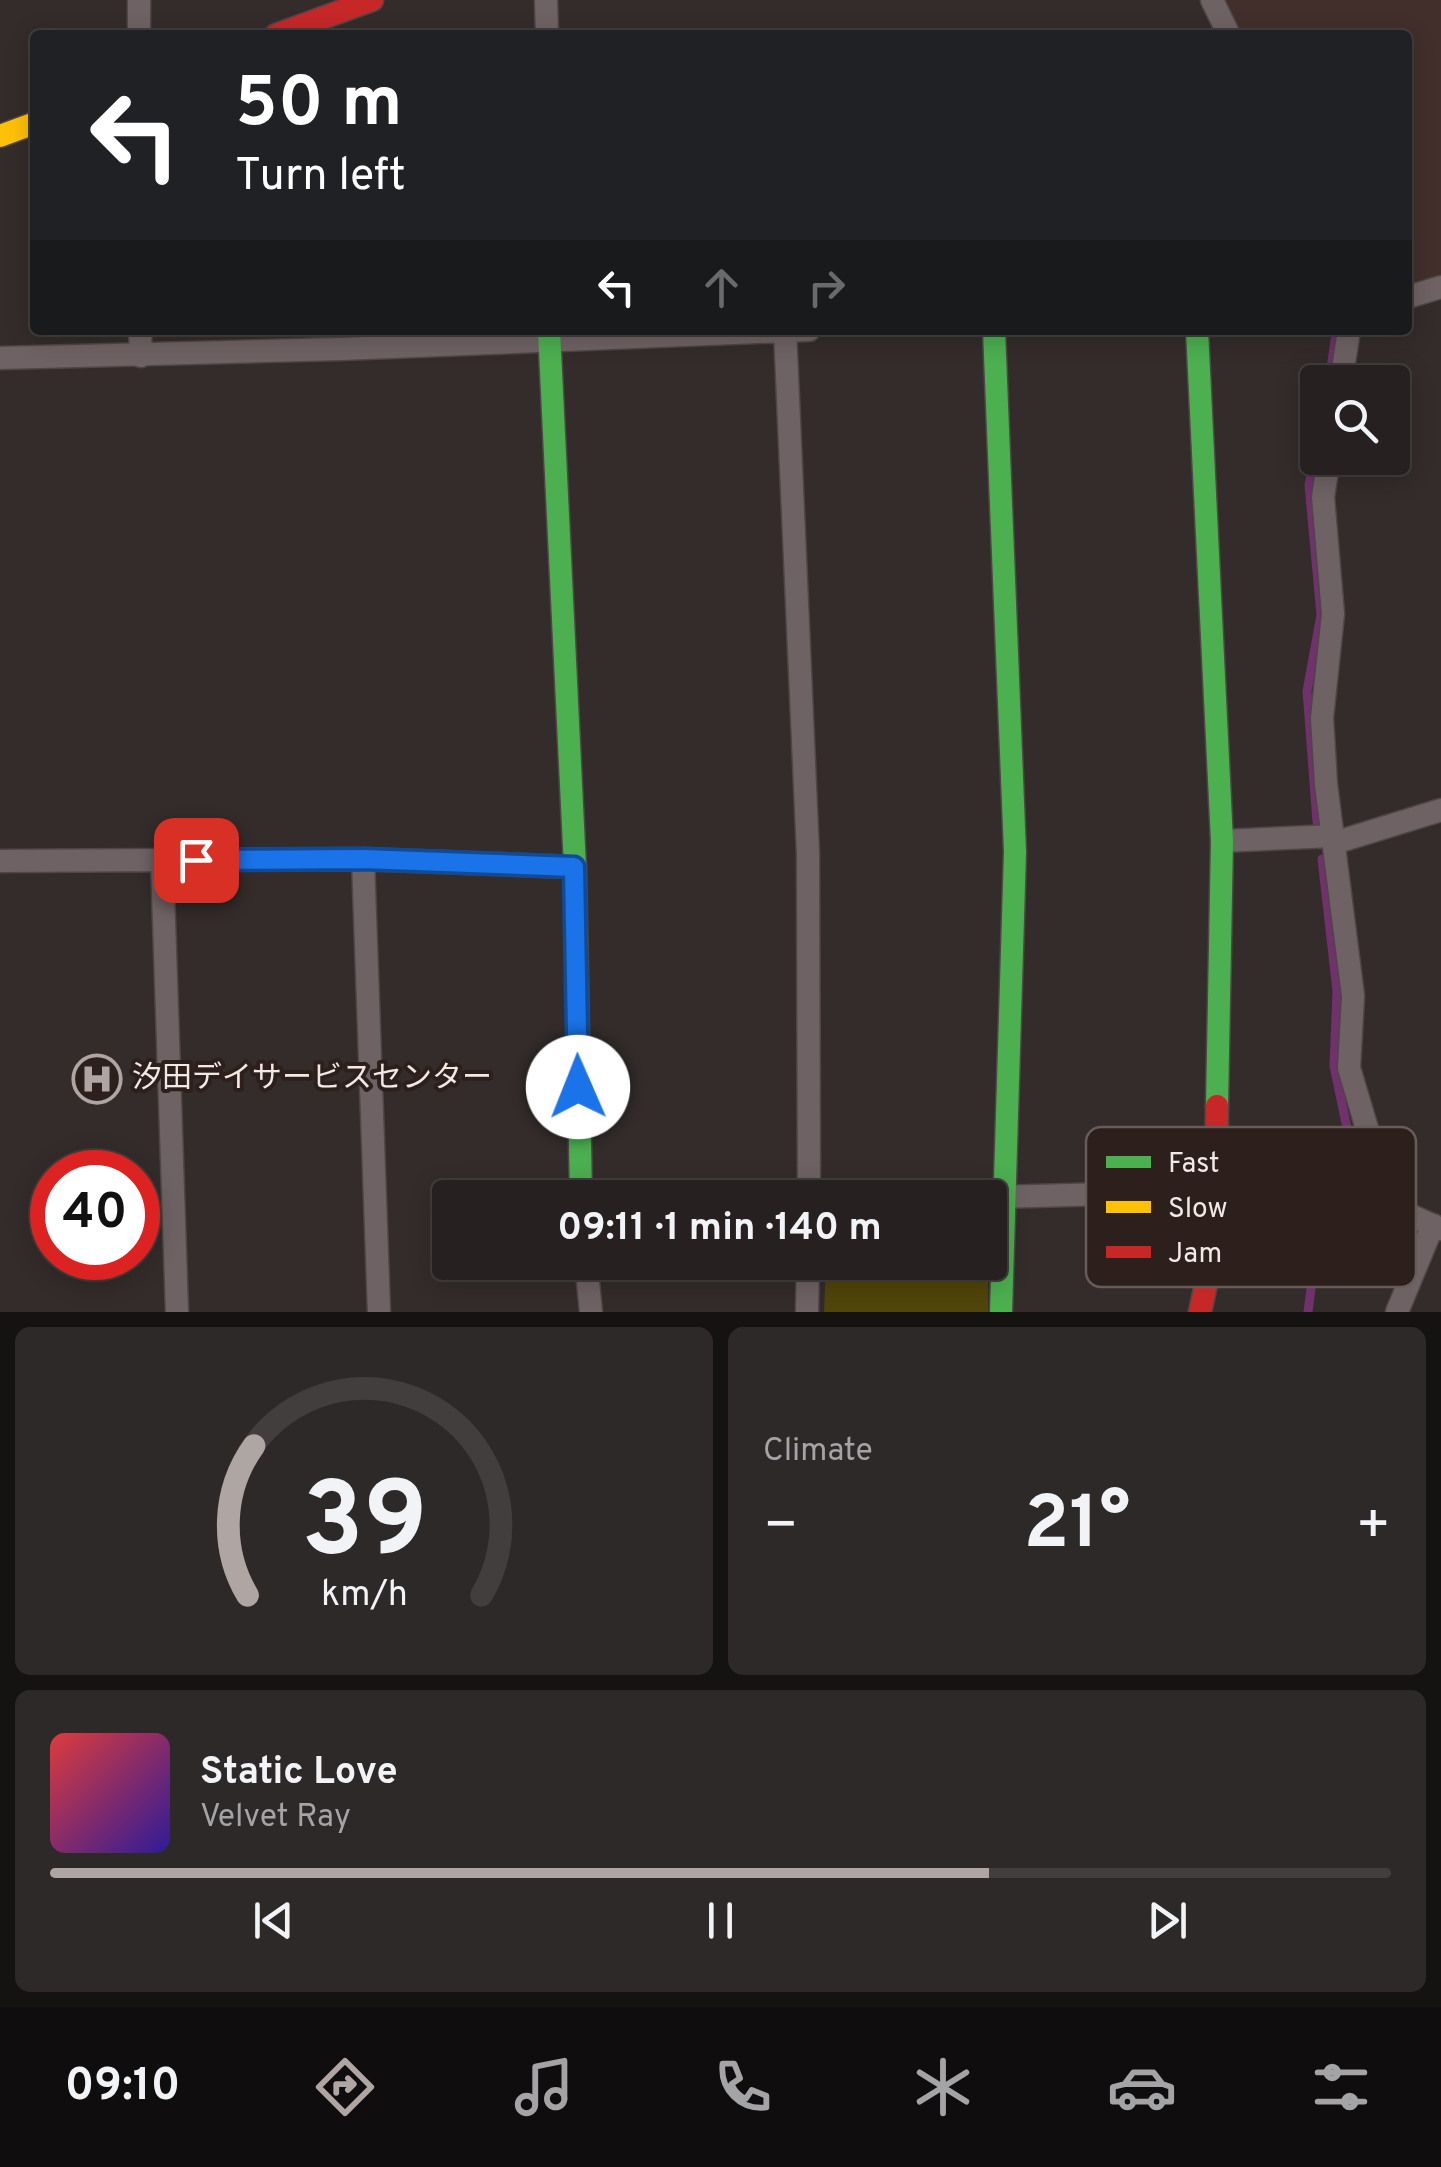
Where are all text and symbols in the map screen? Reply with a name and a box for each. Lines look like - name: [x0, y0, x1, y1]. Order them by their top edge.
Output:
- text: 50 m: [235, 62, 402, 151]
- icon: left: [70, 70, 200, 200]
- text: Turn left: [235, 149, 406, 206]
- icon: left: [589, 260, 644, 315]
- icon: ahead: [694, 260, 749, 315]
- icon: right: [799, 260, 854, 315]
- map controls: [1300, 365, 1410, 475]
- button: search: [1300, 365, 1410, 475]
- pin: [154, 818, 239, 903]
- icon: arrive: [169, 833, 224, 888]
- position arrow: [526, 1035, 630, 1139]
- hospital icon: 汐田デイサービスセンター: [71, 1053, 123, 1105]
- place label: 汐田デイサービスセンター: [132, 1061, 492, 1098]
- legend: [1086, 1127, 1416, 1287]
- text: Fast: [1168, 1147, 1220, 1183]
- speed limit sign: 40: [30, 1150, 160, 1280]
- text: Slow: [1168, 1192, 1227, 1228]
- text: 09:11 · 1 min · 140 m: [557, 1205, 882, 1254]
- text: Jam: [1168, 1237, 1222, 1273]
- text: Climate: [763, 1432, 873, 1472]
- text: 39: [301, 1461, 427, 1593]
- text: 21°: [1023, 1480, 1131, 1575]
- text: −: [763, 1493, 798, 1563]
- text: +: [1356, 1493, 1391, 1563]
- text: km/h: [321, 1573, 407, 1619]
- text: Static Love: [200, 1749, 398, 1798]
- text: Velvet Ray: [200, 1798, 351, 1838]
- icon: previous: [246, 1893, 301, 1948]
- icon: pause: [693, 1893, 748, 1948]
- icon: next: [1140, 1893, 1195, 1948]
- icon: directions: [310, 2052, 380, 2122]
- icon: music: [509, 2052, 579, 2122]
- icon: phone: [708, 2052, 778, 2122]
- icon: climate: [908, 2052, 978, 2122]
- icon: car: [1107, 2052, 1177, 2122]
- icon: filters: [1306, 2052, 1376, 2122]
- text: 09:10: [65, 2059, 180, 2116]

